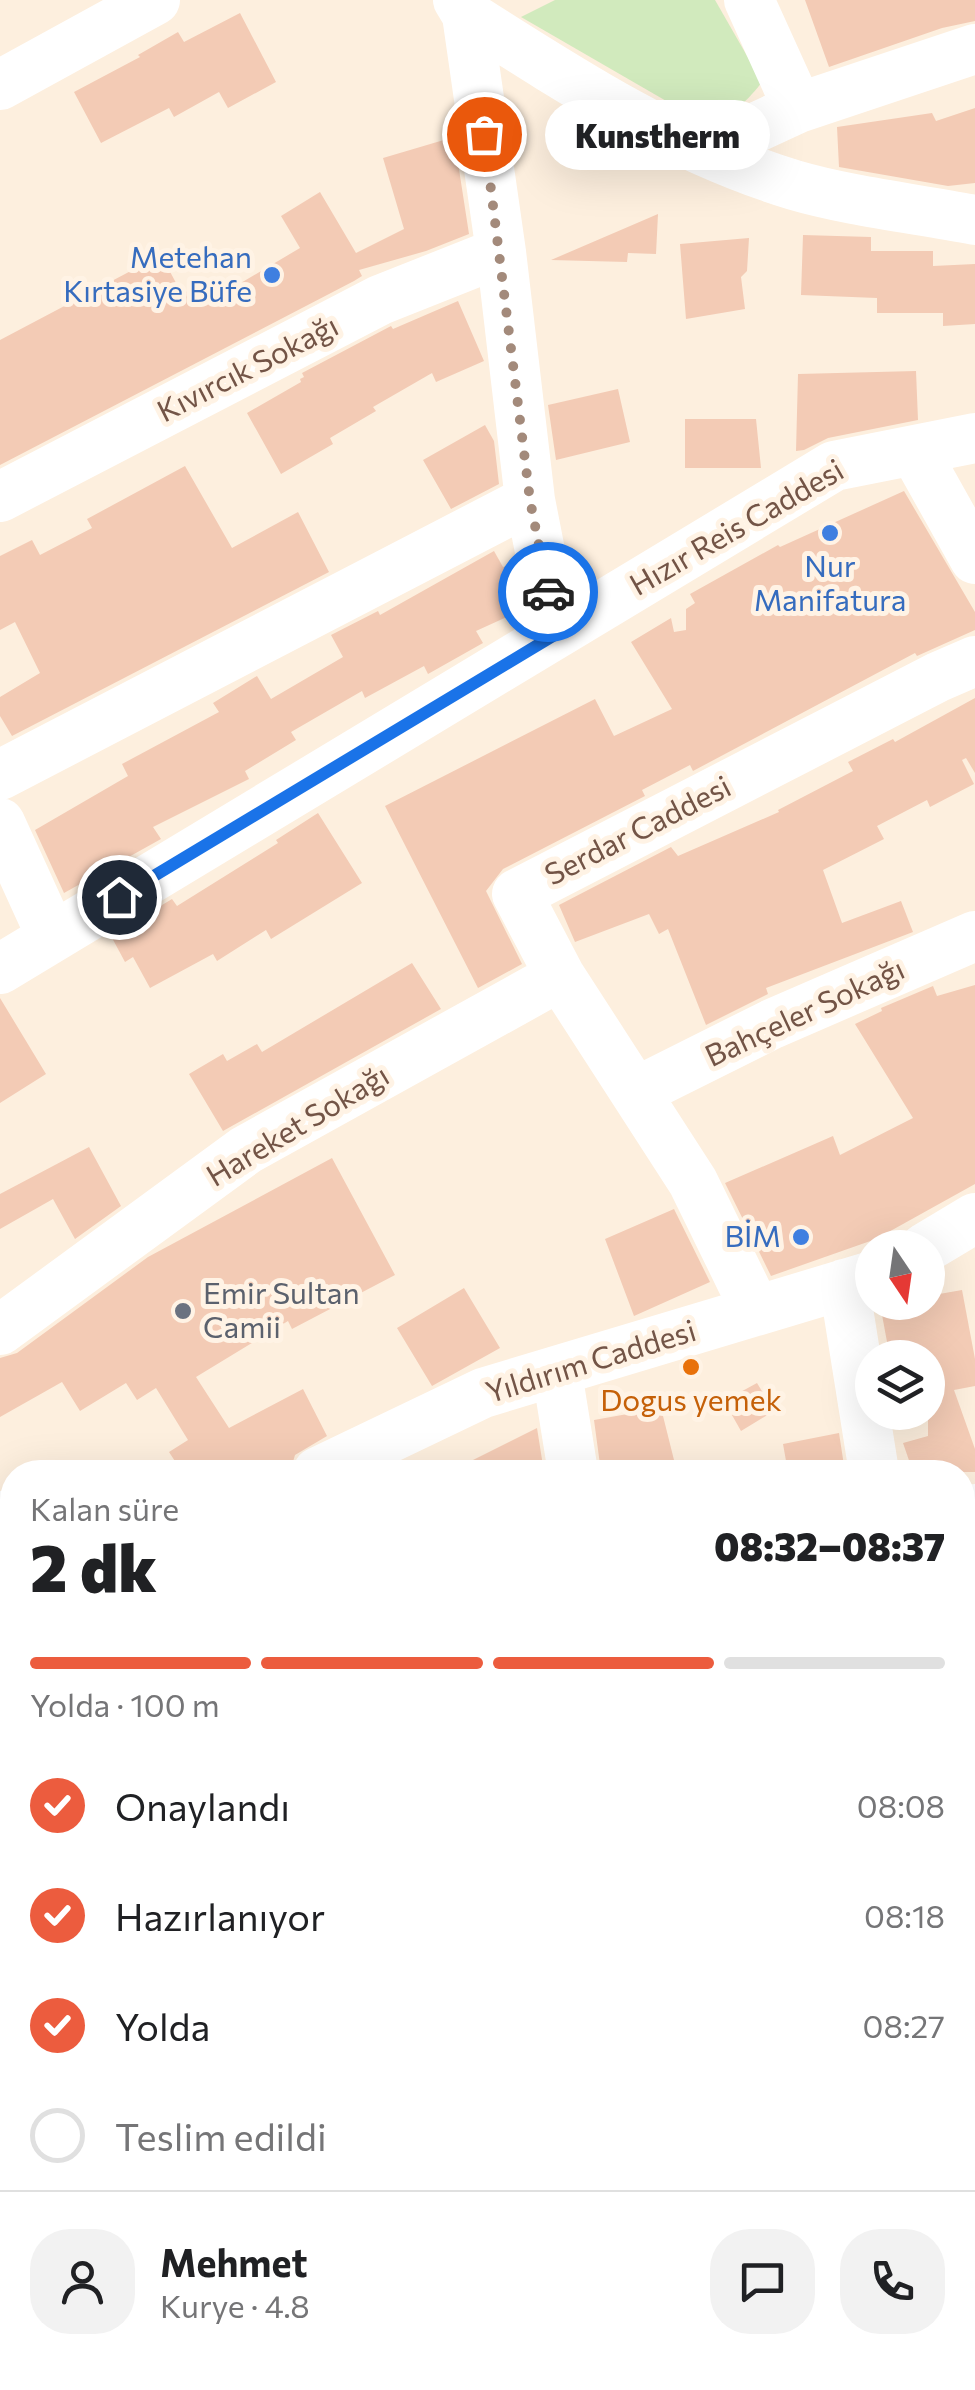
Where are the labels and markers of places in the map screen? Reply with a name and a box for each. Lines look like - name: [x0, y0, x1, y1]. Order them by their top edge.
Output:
- pin: [442, 92, 527, 177]
- callout: Kunstherm: [544, 99, 769, 169]
- place label: Metehan Kırtasiye Büfe: [63, 237, 252, 308]
- marker: Metehan Kırtasiye Büfe: [261, 264, 283, 286]
- marker: Nur Manifatura: [819, 522, 841, 544]
- place label: Nur Manifatura: [754, 546, 906, 617]
- pin: [77, 855, 162, 940]
- place label: BİM: [725, 1216, 781, 1253]
- marker: BİM: [790, 1226, 812, 1248]
- place label: Emir Sultan Camii: [203, 1273, 360, 1344]
- marker: Emir Sultan Camii: [172, 1300, 194, 1322]
- marker: Dogus yemek: [680, 1356, 702, 1378]
- place label: Dogus yemek: [600, 1380, 782, 1417]

